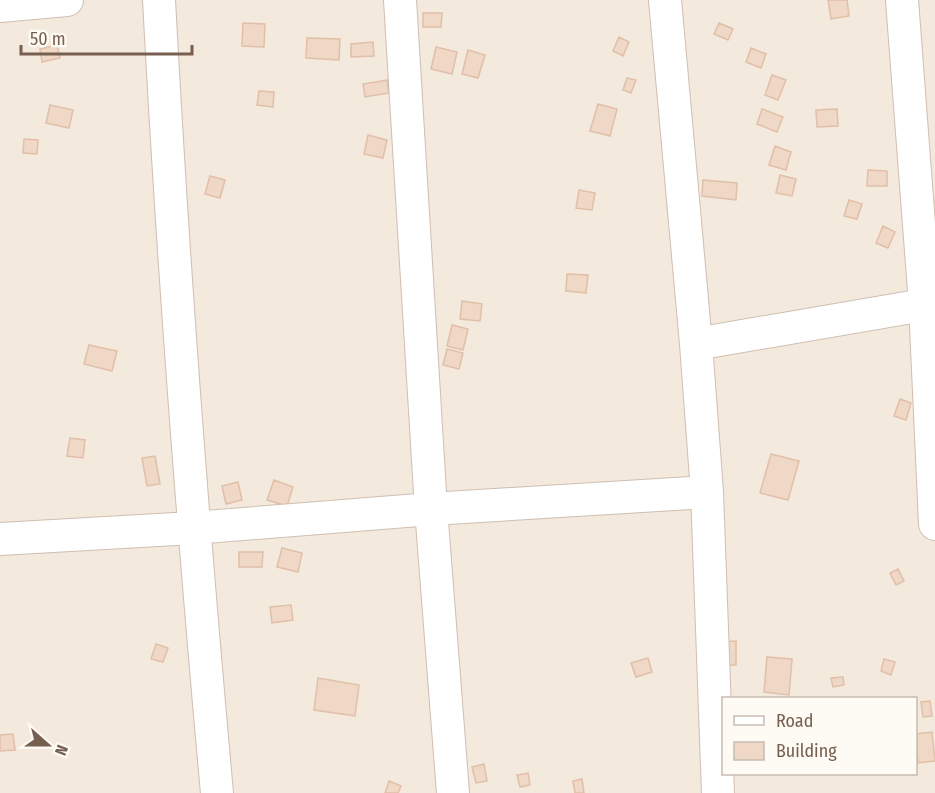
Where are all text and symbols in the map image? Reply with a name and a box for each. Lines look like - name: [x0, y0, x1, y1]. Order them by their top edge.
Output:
- scale bar: [21, 18, 192, 56]
- text: 50 m: [30, 28, 66, 50]
- legend: [722, 697, 917, 775]
- text: Road: [776, 710, 813, 732]
- north arrow: [18, 715, 78, 775]
- text: Building: [776, 740, 837, 762]
- text: N: [51, 742, 72, 758]

